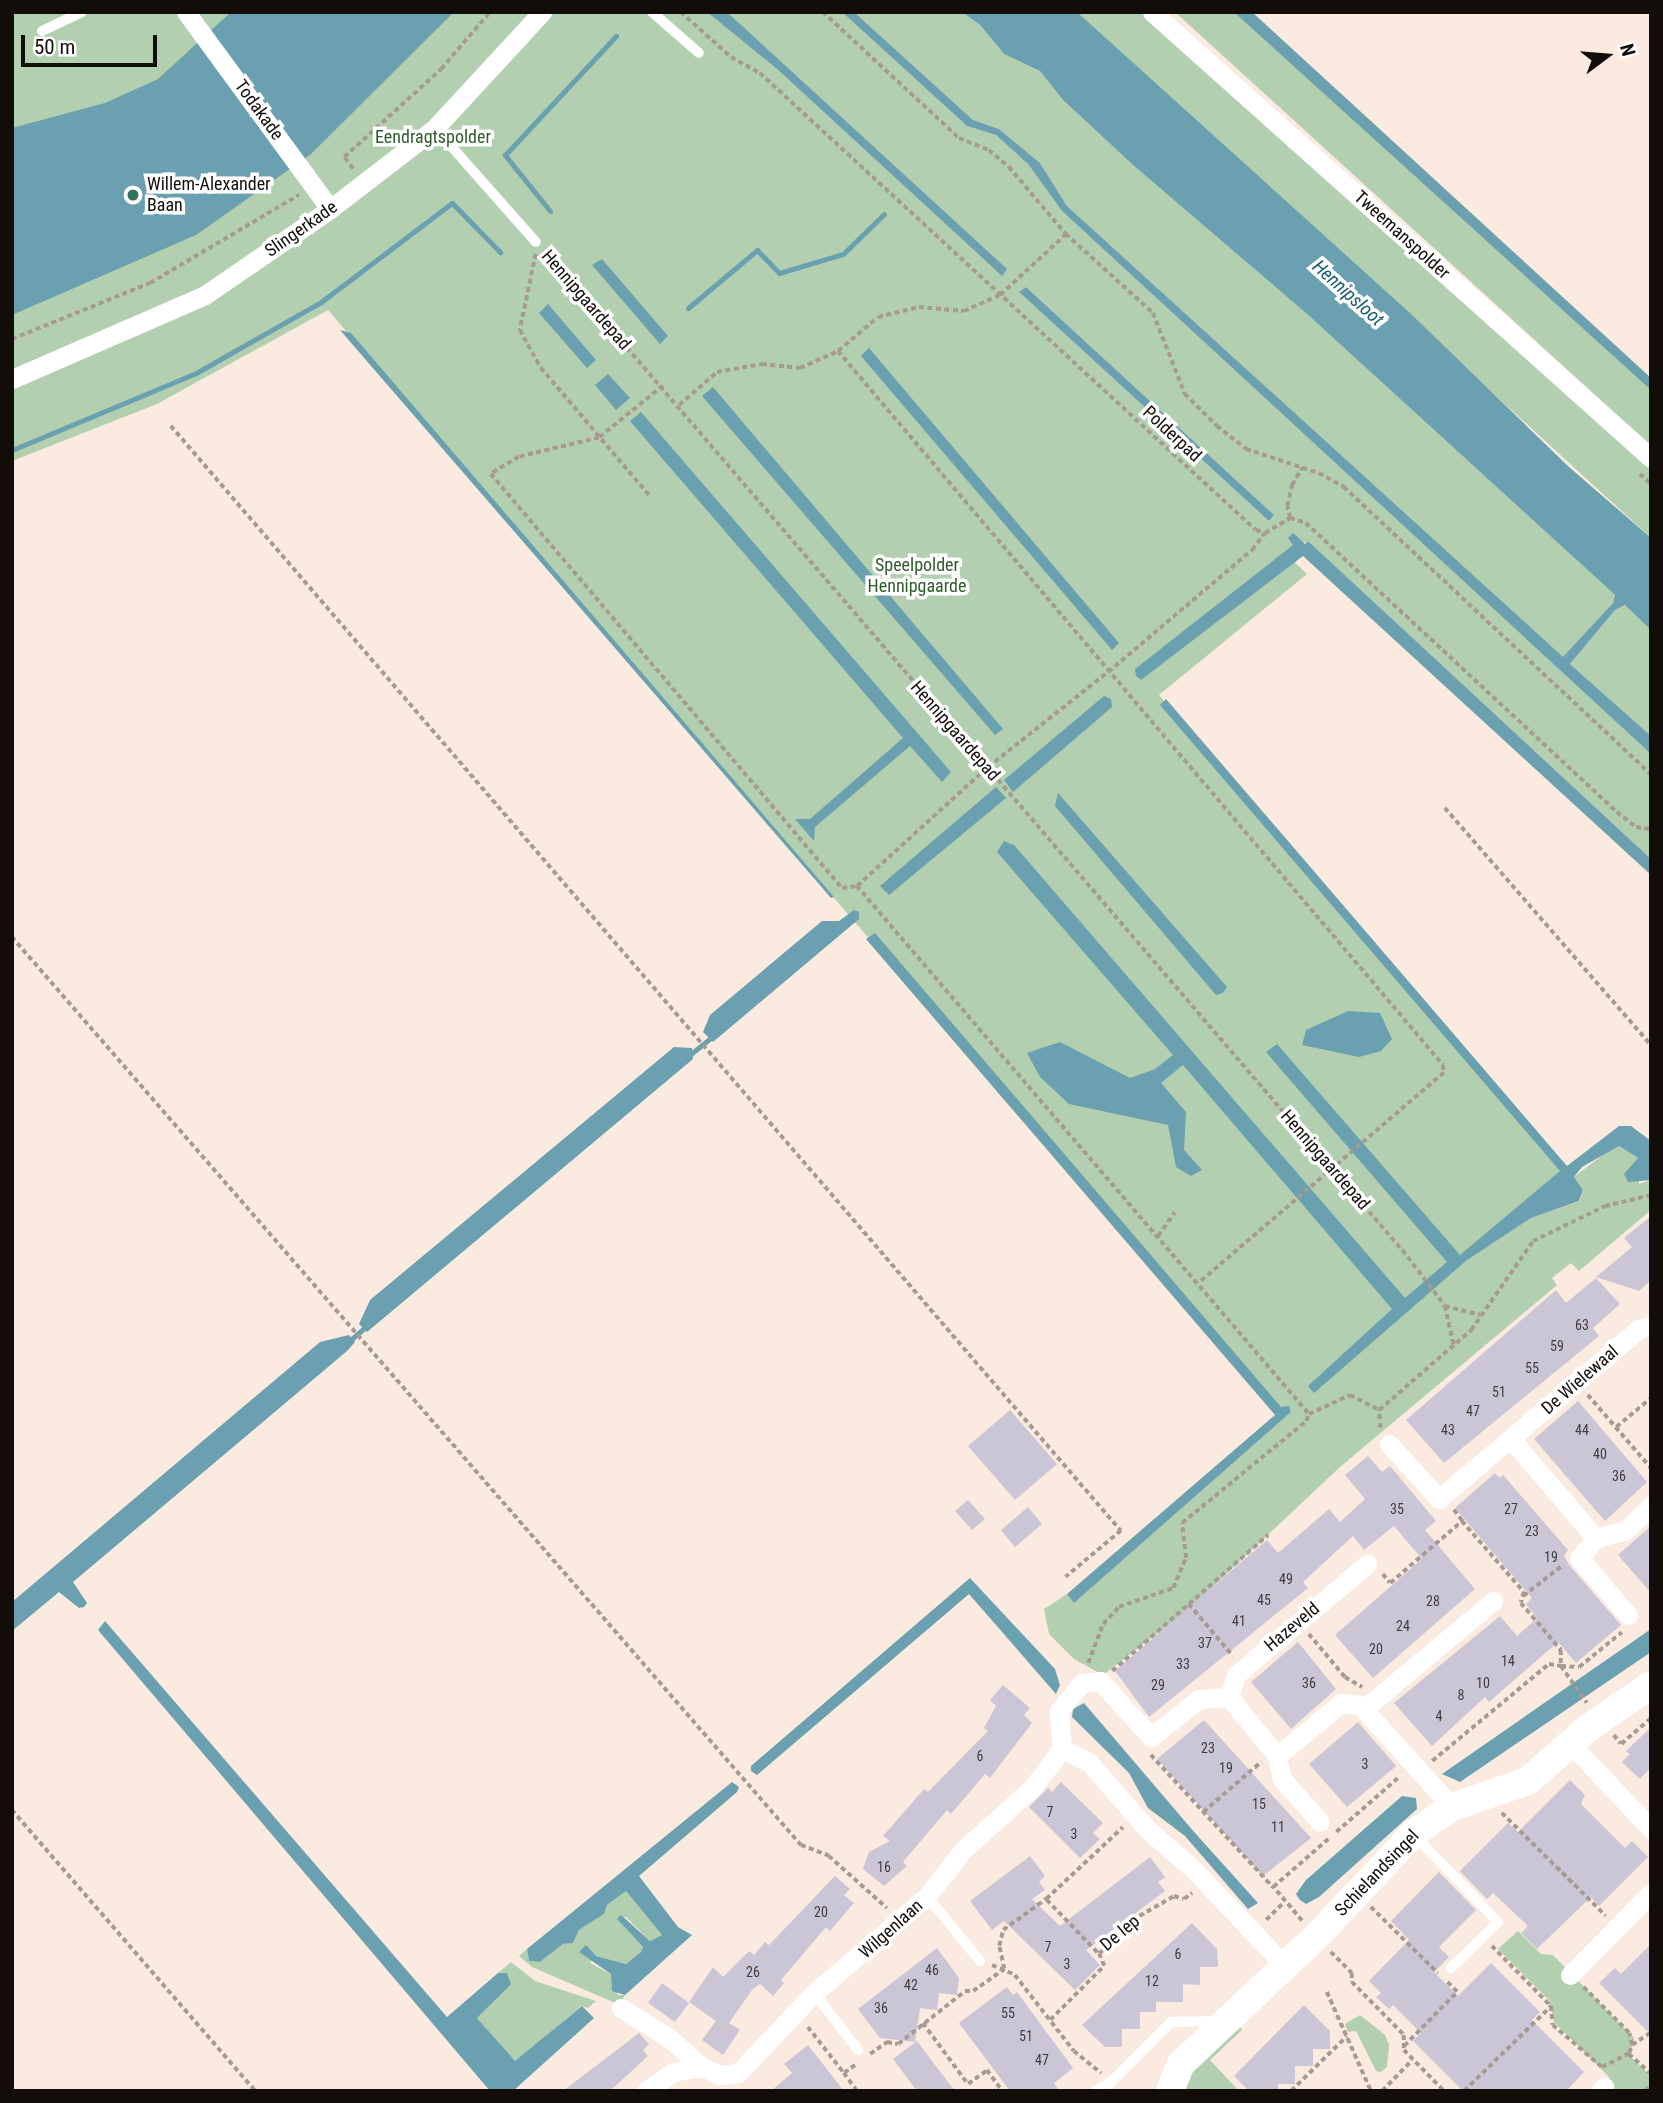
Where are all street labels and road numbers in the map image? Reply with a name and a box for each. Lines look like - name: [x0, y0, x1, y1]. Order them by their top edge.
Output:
- street label: Todakade: [230, 76, 288, 144]
- street label: Tweemanspolder: [1350, 186, 1454, 284]
- street label: Slingerkade: [261, 196, 341, 262]
- street label: Hennipgaardepad: [537, 246, 635, 354]
- street label: Polderpad: [1138, 401, 1206, 467]
- street label: Hennipgaardepad: [906, 677, 1004, 785]
- street label: Hennipgaardepad: [1276, 1106, 1374, 1214]
- street label: De Wielewaal: [1537, 1341, 1623, 1419]
- street label: Hazeveld: [1260, 1598, 1324, 1656]
- street label: Schielandsingel: [1330, 1825, 1424, 1921]
- street label: Wilgenlaan: [855, 1895, 927, 1963]
- street label: De Iep: [1096, 1910, 1144, 1956]

